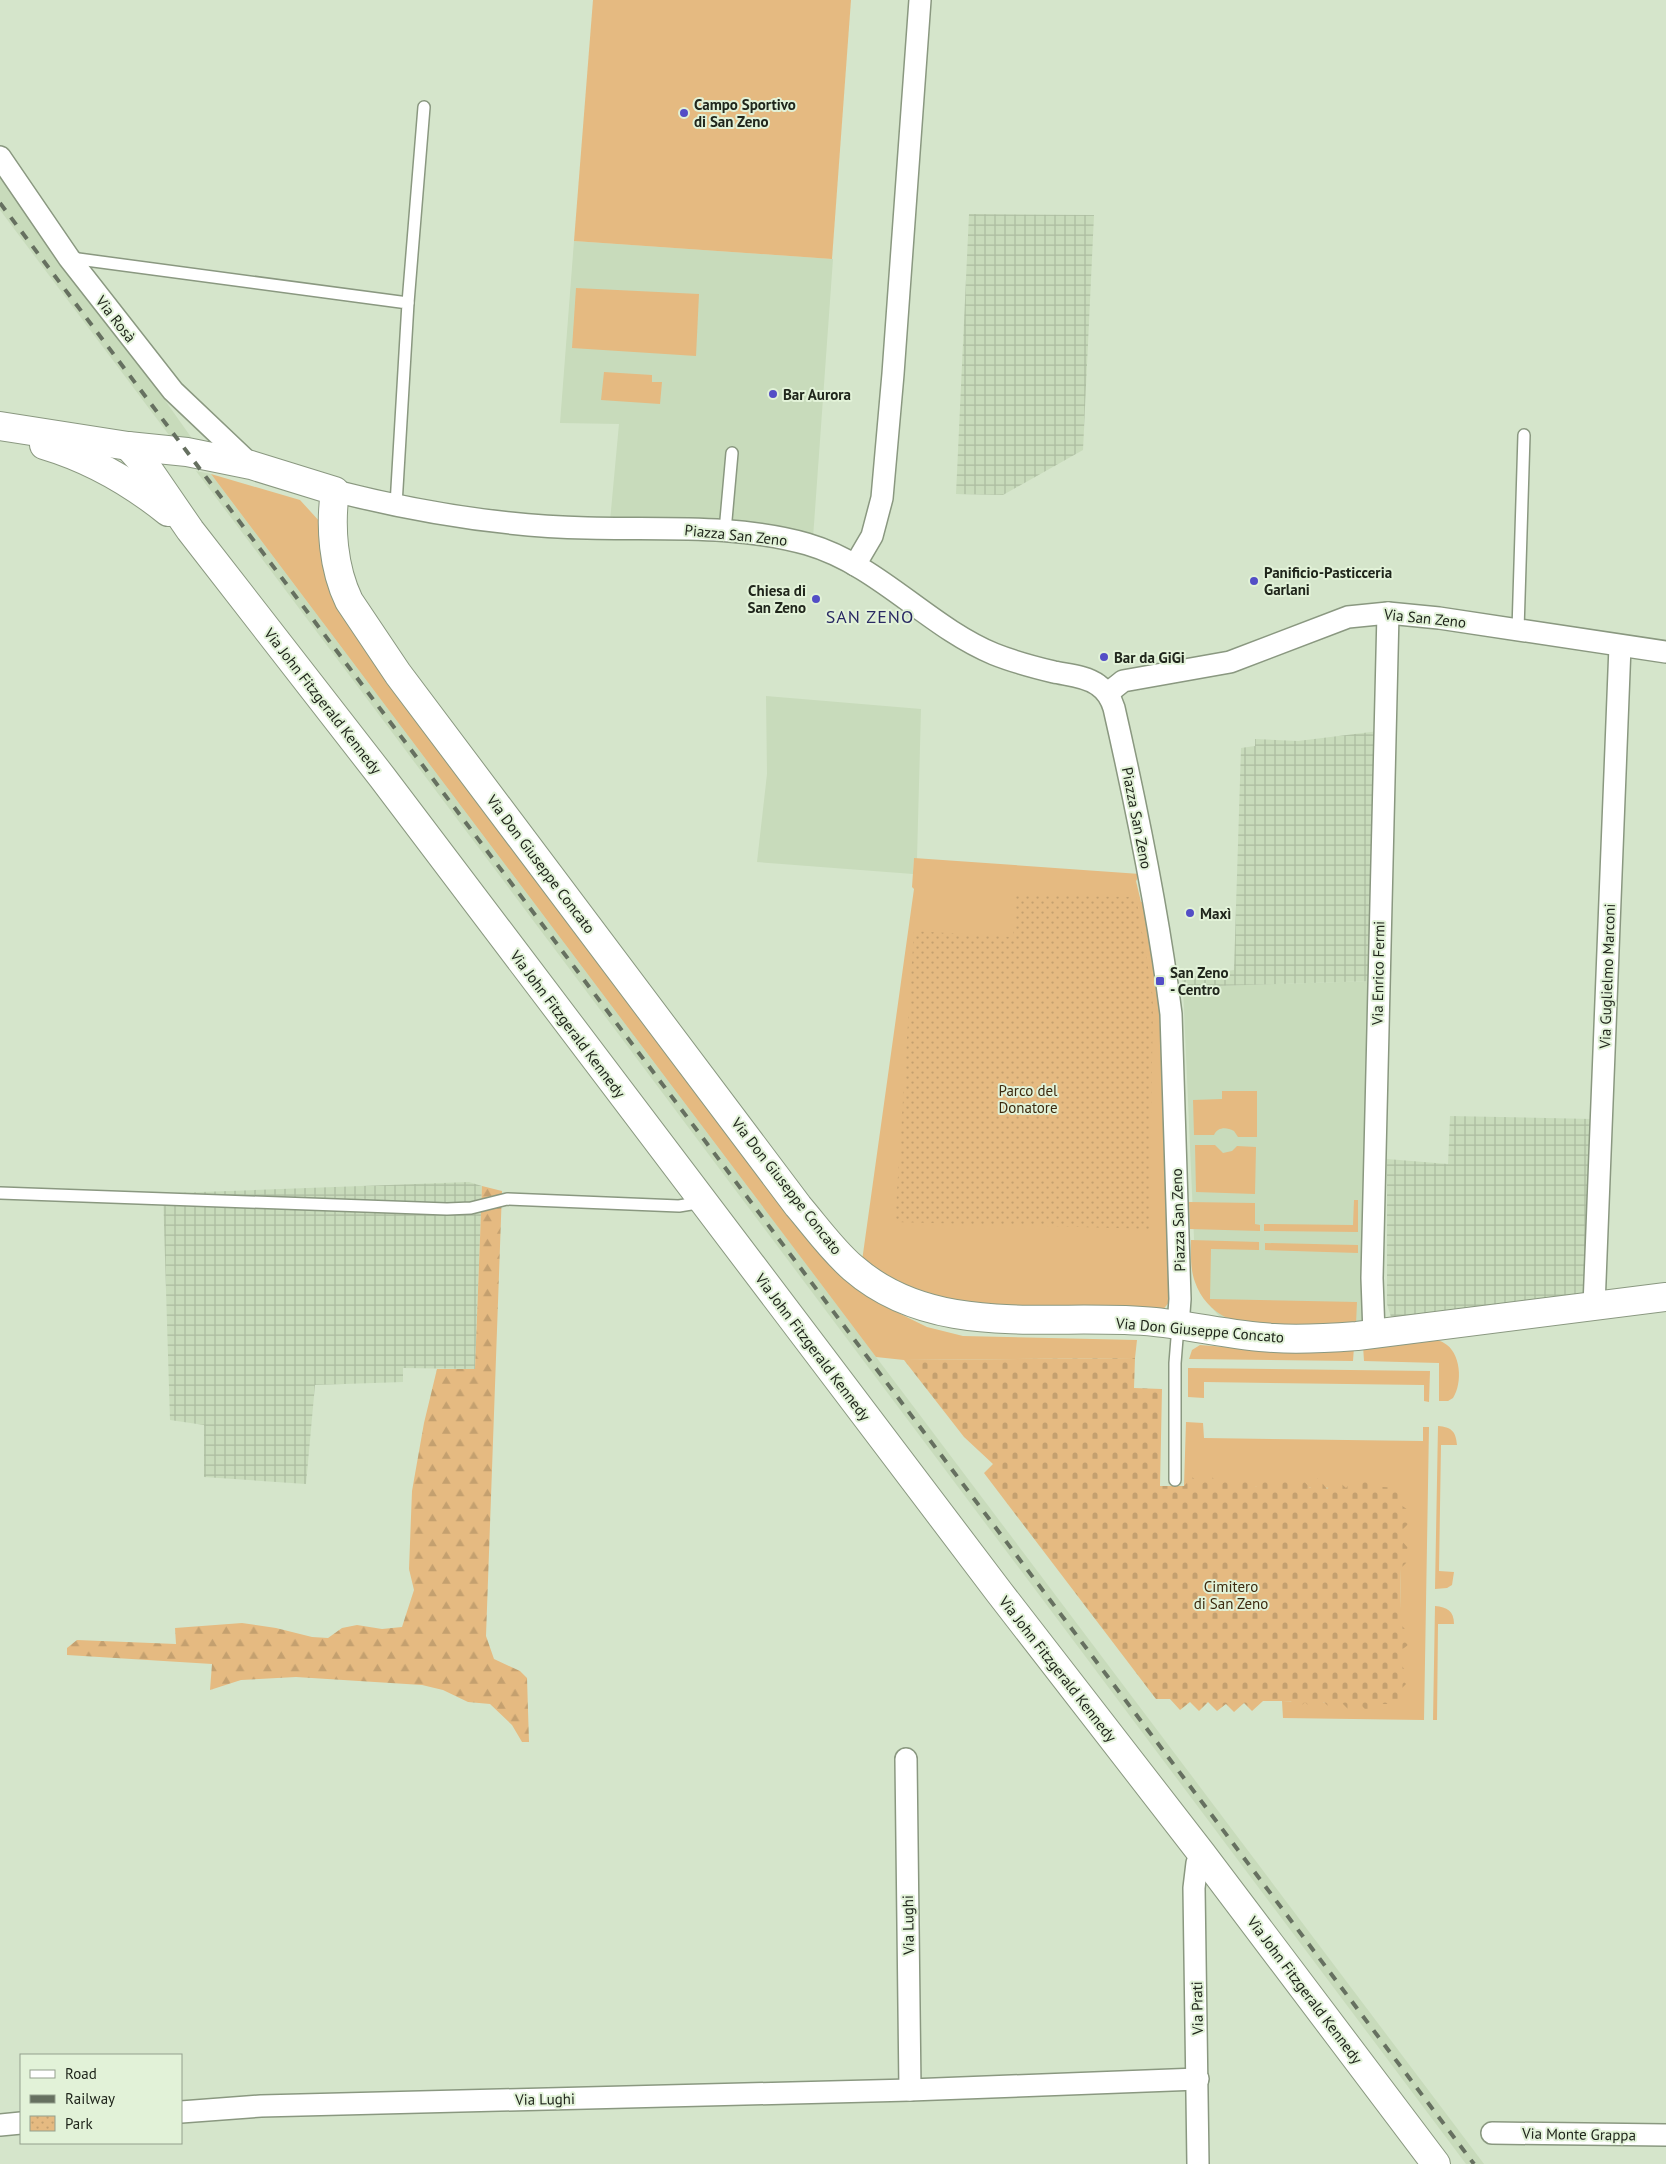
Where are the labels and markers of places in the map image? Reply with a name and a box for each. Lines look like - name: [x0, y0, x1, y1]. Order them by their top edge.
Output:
- place label: Campo Sportivo di San Zeno: [694, 95, 796, 131]
- marker: Campo Sportivo di San Zeno: [678, 107, 690, 119]
- place label: Bar Aurora: [783, 385, 851, 404]
- marker: Bar Aurora: [767, 388, 779, 400]
- place label: Panificio-Pasticceria Garlani: [1264, 563, 1392, 599]
- marker: Panificio-Pasticceria Garlani: [1248, 575, 1260, 587]
- place label: Chiesa di San Zeno: [747, 581, 806, 617]
- marker: Chiesa di San Zeno: [810, 593, 822, 605]
- place label: Bar da GiGi: [1114, 648, 1185, 667]
- marker: Bar da GiGi: [1098, 651, 1110, 663]
- place label: Maxì: [1200, 904, 1231, 923]
- marker: Maxì: [1184, 907, 1196, 919]
- place label: San Zeno - Centro: [1170, 963, 1229, 999]
- marker: San Zeno - Centro: [1154, 975, 1166, 987]

